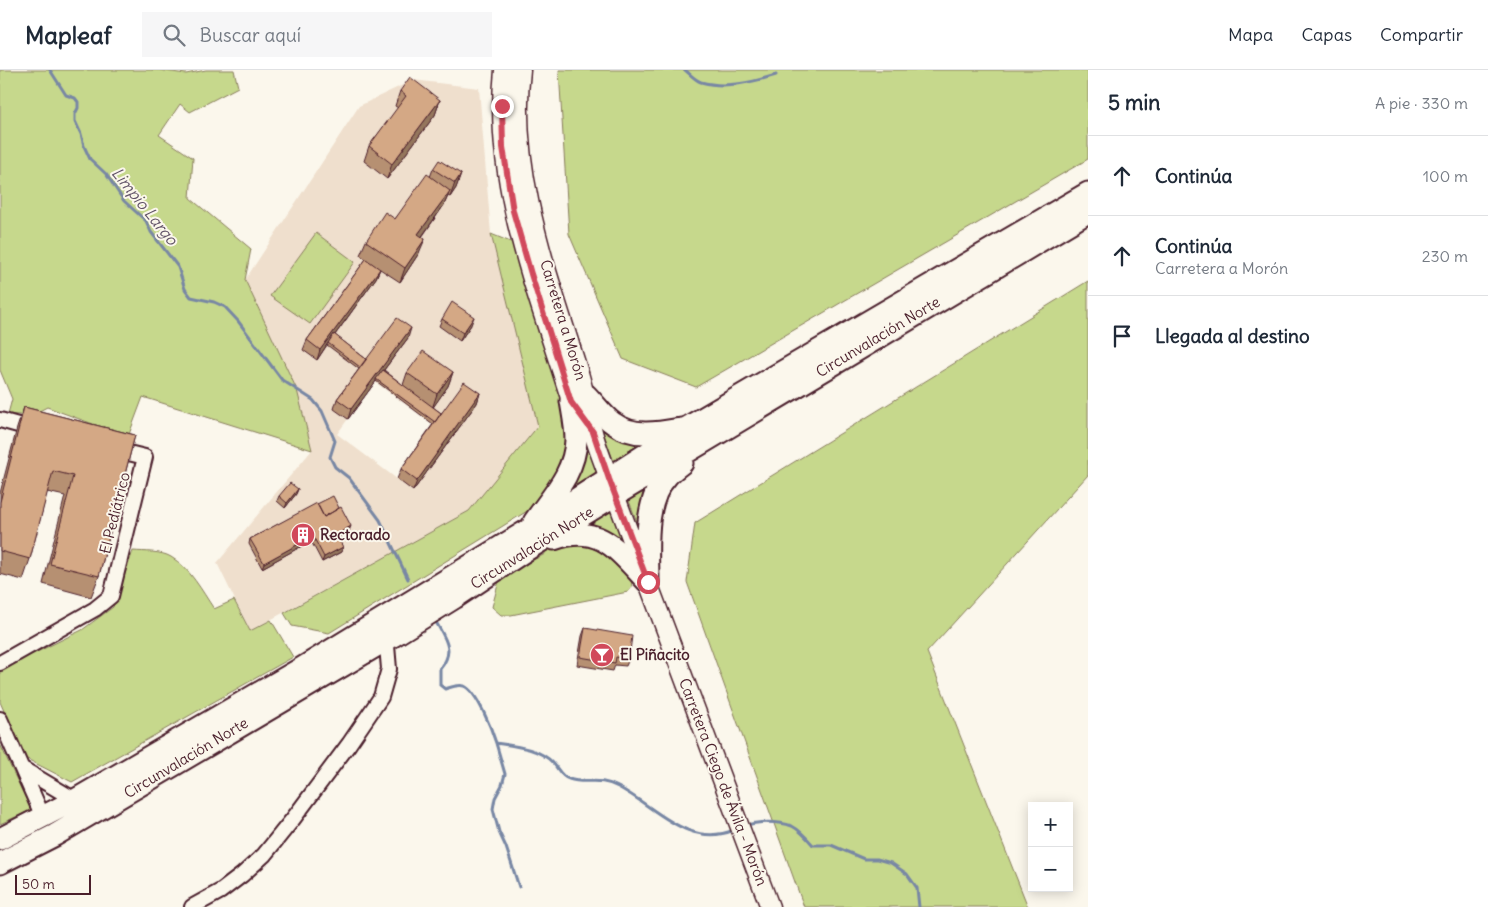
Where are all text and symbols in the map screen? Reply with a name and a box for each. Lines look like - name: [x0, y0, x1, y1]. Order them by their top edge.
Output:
- search box: [142, 12, 492, 57]
- text: Mapleaf: [25, 20, 112, 50]
- icon: search: [160, 21, 188, 49]
- text: Buscar aquí: [200, 23, 301, 47]
- text: Mapa: [1228, 23, 1273, 46]
- text: Capas: [1301, 23, 1352, 46]
- text: Compartir: [1380, 23, 1463, 46]
- text: 5 min: [1108, 89, 1160, 116]
- text: A pie · 330 m: [1375, 93, 1468, 113]
- route end: [491, 95, 514, 118]
- icon: ahead: [1108, 162, 1136, 190]
- water label: Limpio Largo: [108, 163, 183, 250]
- text: Continúa: [1155, 164, 1232, 188]
- text: 100 m: [1423, 166, 1468, 186]
- text: Continúa: [1155, 234, 1232, 258]
- icon: ahead: [1108, 242, 1136, 270]
- text: 230 m: [1422, 246, 1468, 266]
- street label: Carretera a Morón: [536, 257, 591, 383]
- text: Carretera a Morón: [1155, 258, 1288, 278]
- street label: Circunvalación Norte: [812, 292, 943, 381]
- icon: arrive: [1108, 322, 1136, 350]
- text: Llegada al destino: [1155, 324, 1310, 348]
- street label: El Pediátrico: [95, 470, 134, 556]
- street label: Circunvalación Norte: [467, 502, 597, 593]
- building icon: Rectorado: [290, 522, 316, 548]
- place label: Rectorado: [320, 525, 391, 544]
- route start: [637, 571, 660, 594]
- bar icon: El Piñacito: [589, 642, 615, 668]
- place label: El Piñacito: [620, 645, 690, 664]
- street label: Carretera Ciego de Ávila - Morón: [675, 675, 772, 888]
- street label: Circunvalación Norte: [120, 713, 251, 802]
- map controls: [1028, 802, 1073, 892]
- button: +: [1028, 802, 1073, 847]
- button: −: [1028, 847, 1073, 892]
- scale bar: [15, 872, 91, 895]
- text: 50 m: [22, 875, 55, 893]

